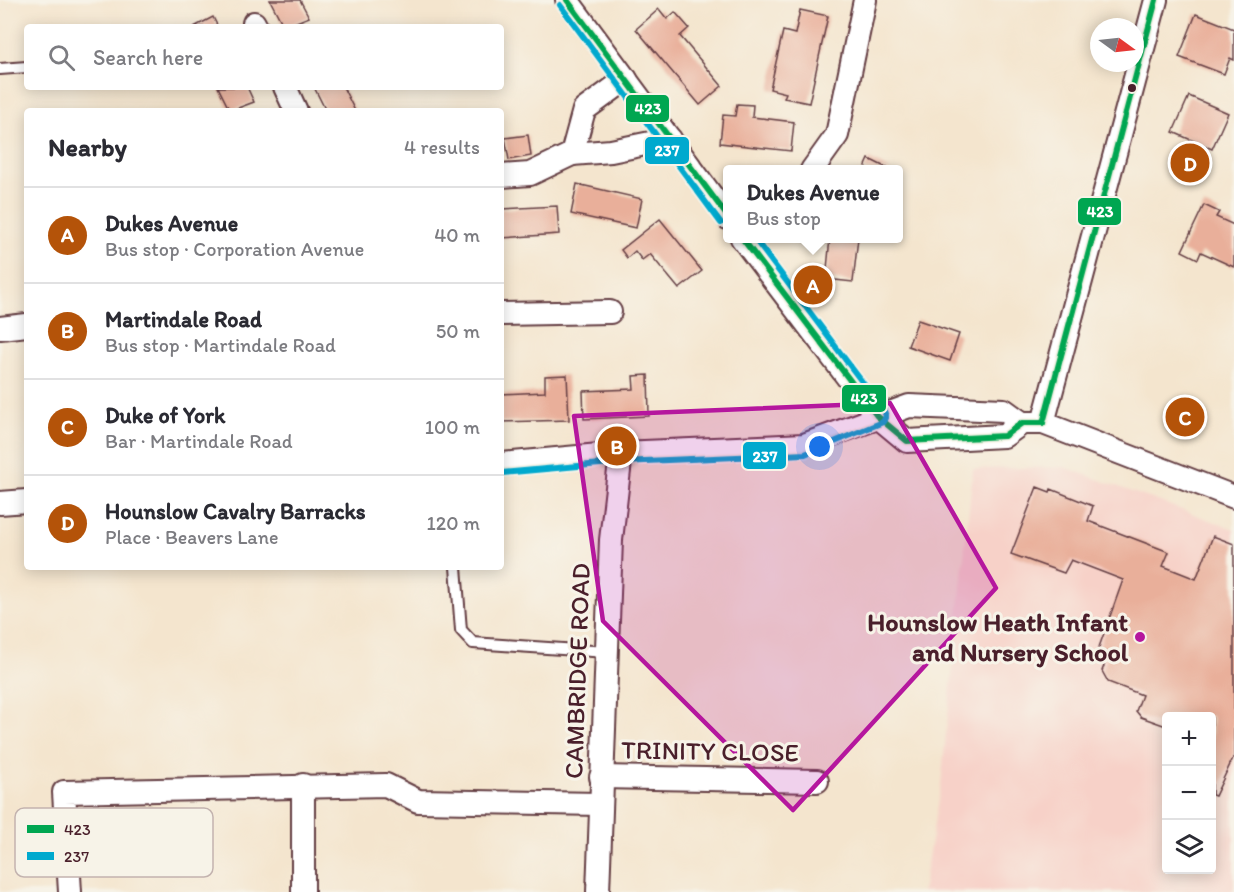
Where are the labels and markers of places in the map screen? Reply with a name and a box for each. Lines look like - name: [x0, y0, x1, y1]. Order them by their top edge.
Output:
- unlabelled marker: [1126, 82, 1138, 94]
- pin: D: [1170, 140, 1210, 186]
- pin: A: [794, 262, 832, 308]
- pin: C: [1166, 394, 1204, 440]
- pin: B: [598, 424, 636, 468]
- place label: Hounslow Heath Infant and Nursery School: [867, 606, 1129, 668]
- marker: Hounslow Heath Infant and Nursery School: [1133, 630, 1147, 644]

